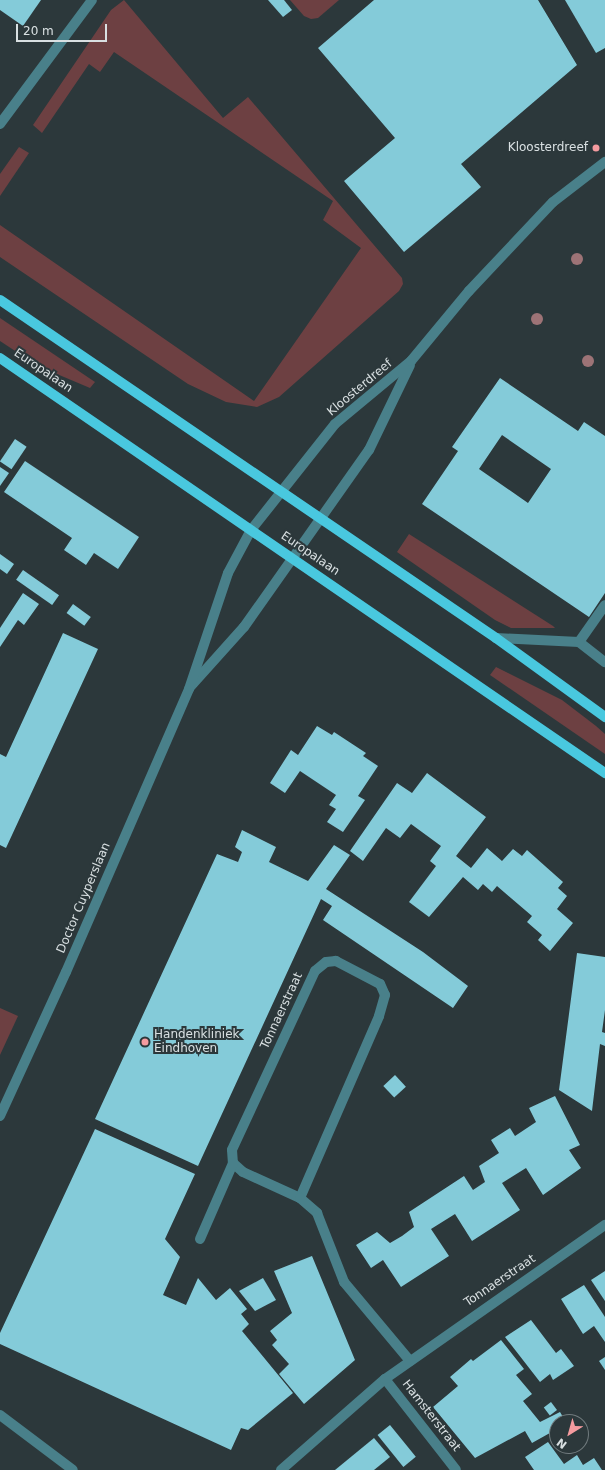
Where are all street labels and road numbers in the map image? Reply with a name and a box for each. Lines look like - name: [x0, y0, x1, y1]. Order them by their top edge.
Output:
- street label: Europalaan: [11, 346, 75, 396]
- street label: Kloosterdreef: [325, 357, 395, 419]
- street label: Europalaan: [278, 529, 342, 579]
- street label: Doctor Cuyperslaan: [54, 840, 114, 956]
- street label: Tonnaerstraat: [258, 970, 306, 1052]
- street label: Tonnaerstraat: [462, 1252, 538, 1310]
- street label: Hamsterstraat: [399, 1377, 463, 1455]

